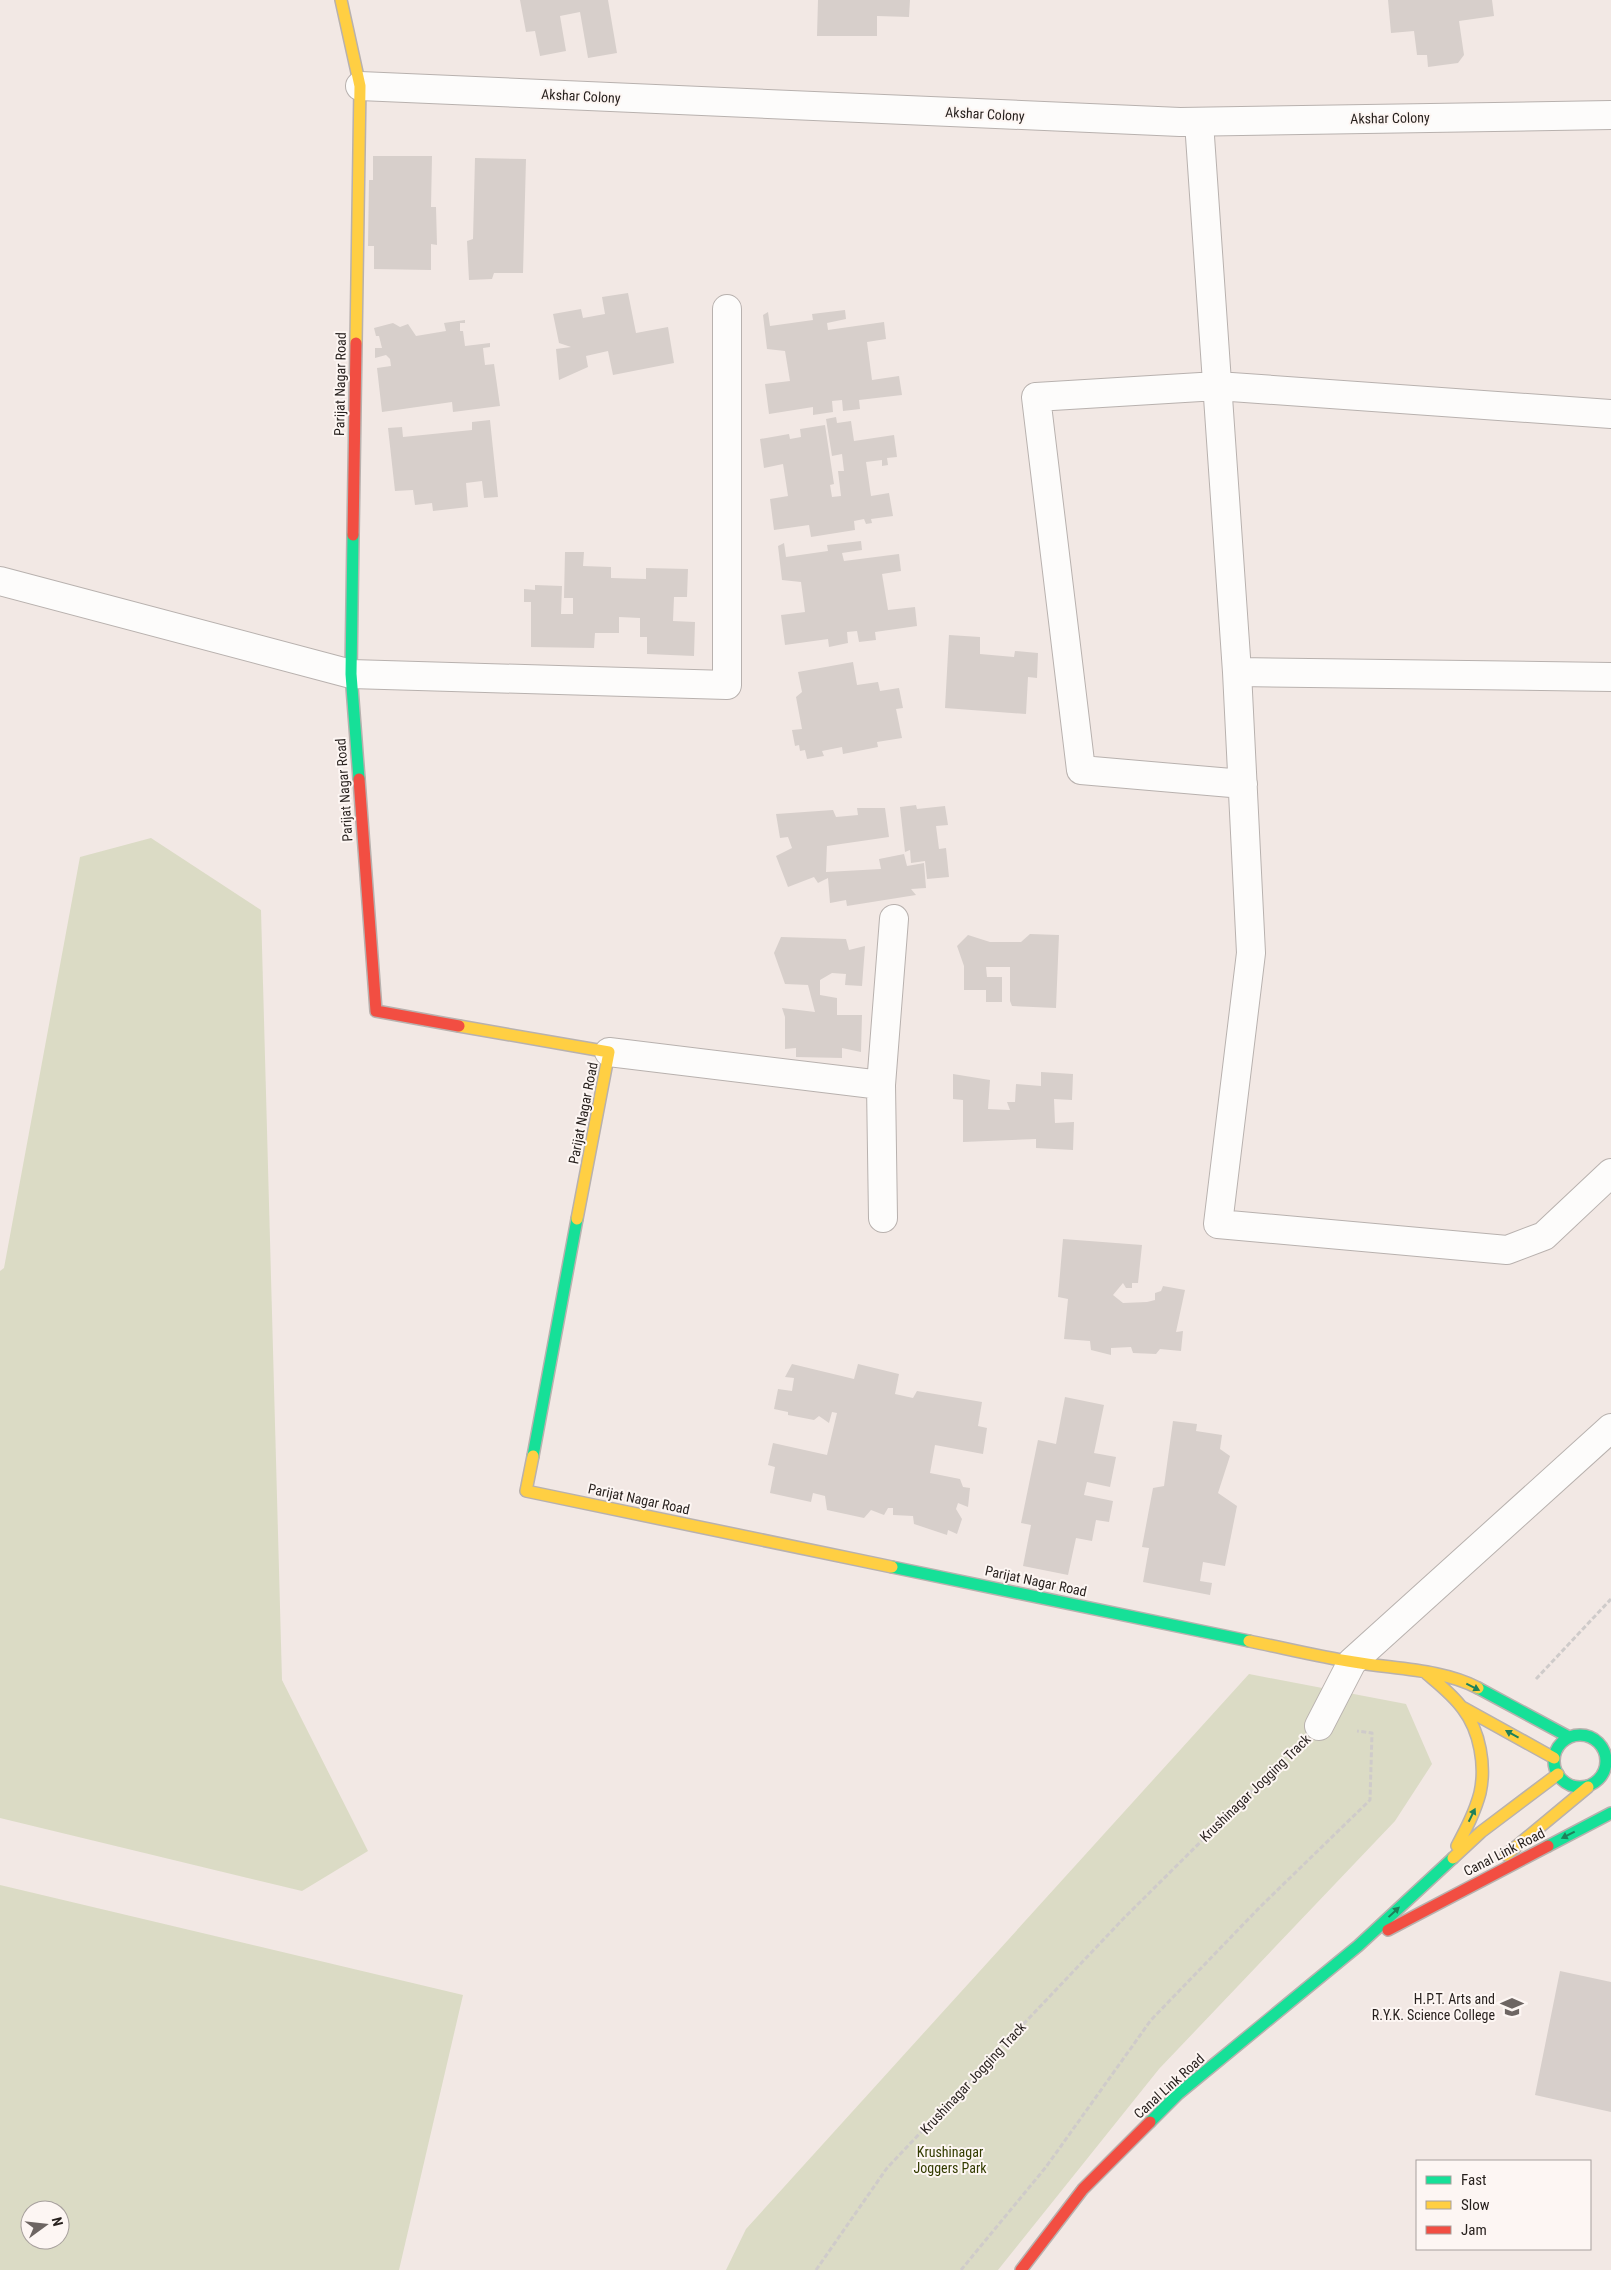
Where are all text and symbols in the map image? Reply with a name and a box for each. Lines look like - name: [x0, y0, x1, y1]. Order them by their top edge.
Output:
- street label: Akshar Colony: [541, 86, 621, 106]
- street label: Akshar Colony: [945, 104, 1025, 124]
- street label: Akshar Colony: [1350, 109, 1430, 127]
- street label: Parijat Nagar Road: [331, 332, 349, 436]
- street label: Parijat Nagar Road: [332, 738, 356, 842]
- street label: Parijat Nagar Road: [565, 1061, 601, 1165]
- street label: Parijat Nagar Road: [587, 1480, 691, 1518]
- street label: Parijat Nagar Road: [984, 1562, 1088, 1600]
- one-way arrow: [1466, 1683, 1480, 1691]
- one-way arrow: [1505, 1730, 1518, 1739]
- street label: Krushinagar Jogging Track: [1196, 1731, 1314, 1845]
- one-way arrow: [1468, 1808, 1476, 1822]
- street label: Canal Link Road: [1461, 1825, 1547, 1879]
- one-way arrow: [1560, 1831, 1575, 1839]
- one-way arrow: [1387, 1906, 1399, 1918]
- place label: H.P.T. Arts and R.Y.K. Science College: [1372, 1991, 1495, 2023]
- school or university icon: H.P.T. Arts and R.Y.K. Science College: [1499, 1994, 1525, 2020]
- street label: Krushinagar Jogging Track: [917, 2018, 1030, 2137]
- street label: Canal Link Road: [1131, 2050, 1207, 2122]
- park label: Krushinagar Joggers Park: [914, 2144, 987, 2176]
- legend: [1416, 2160, 1591, 2250]
- text: Fast: [1461, 2171, 1486, 2189]
- text: Slow: [1461, 2196, 1490, 2214]
- north arrow: [20, 2200, 70, 2250]
- text: N: [49, 2215, 66, 2228]
- text: Jam: [1461, 2221, 1487, 2239]

